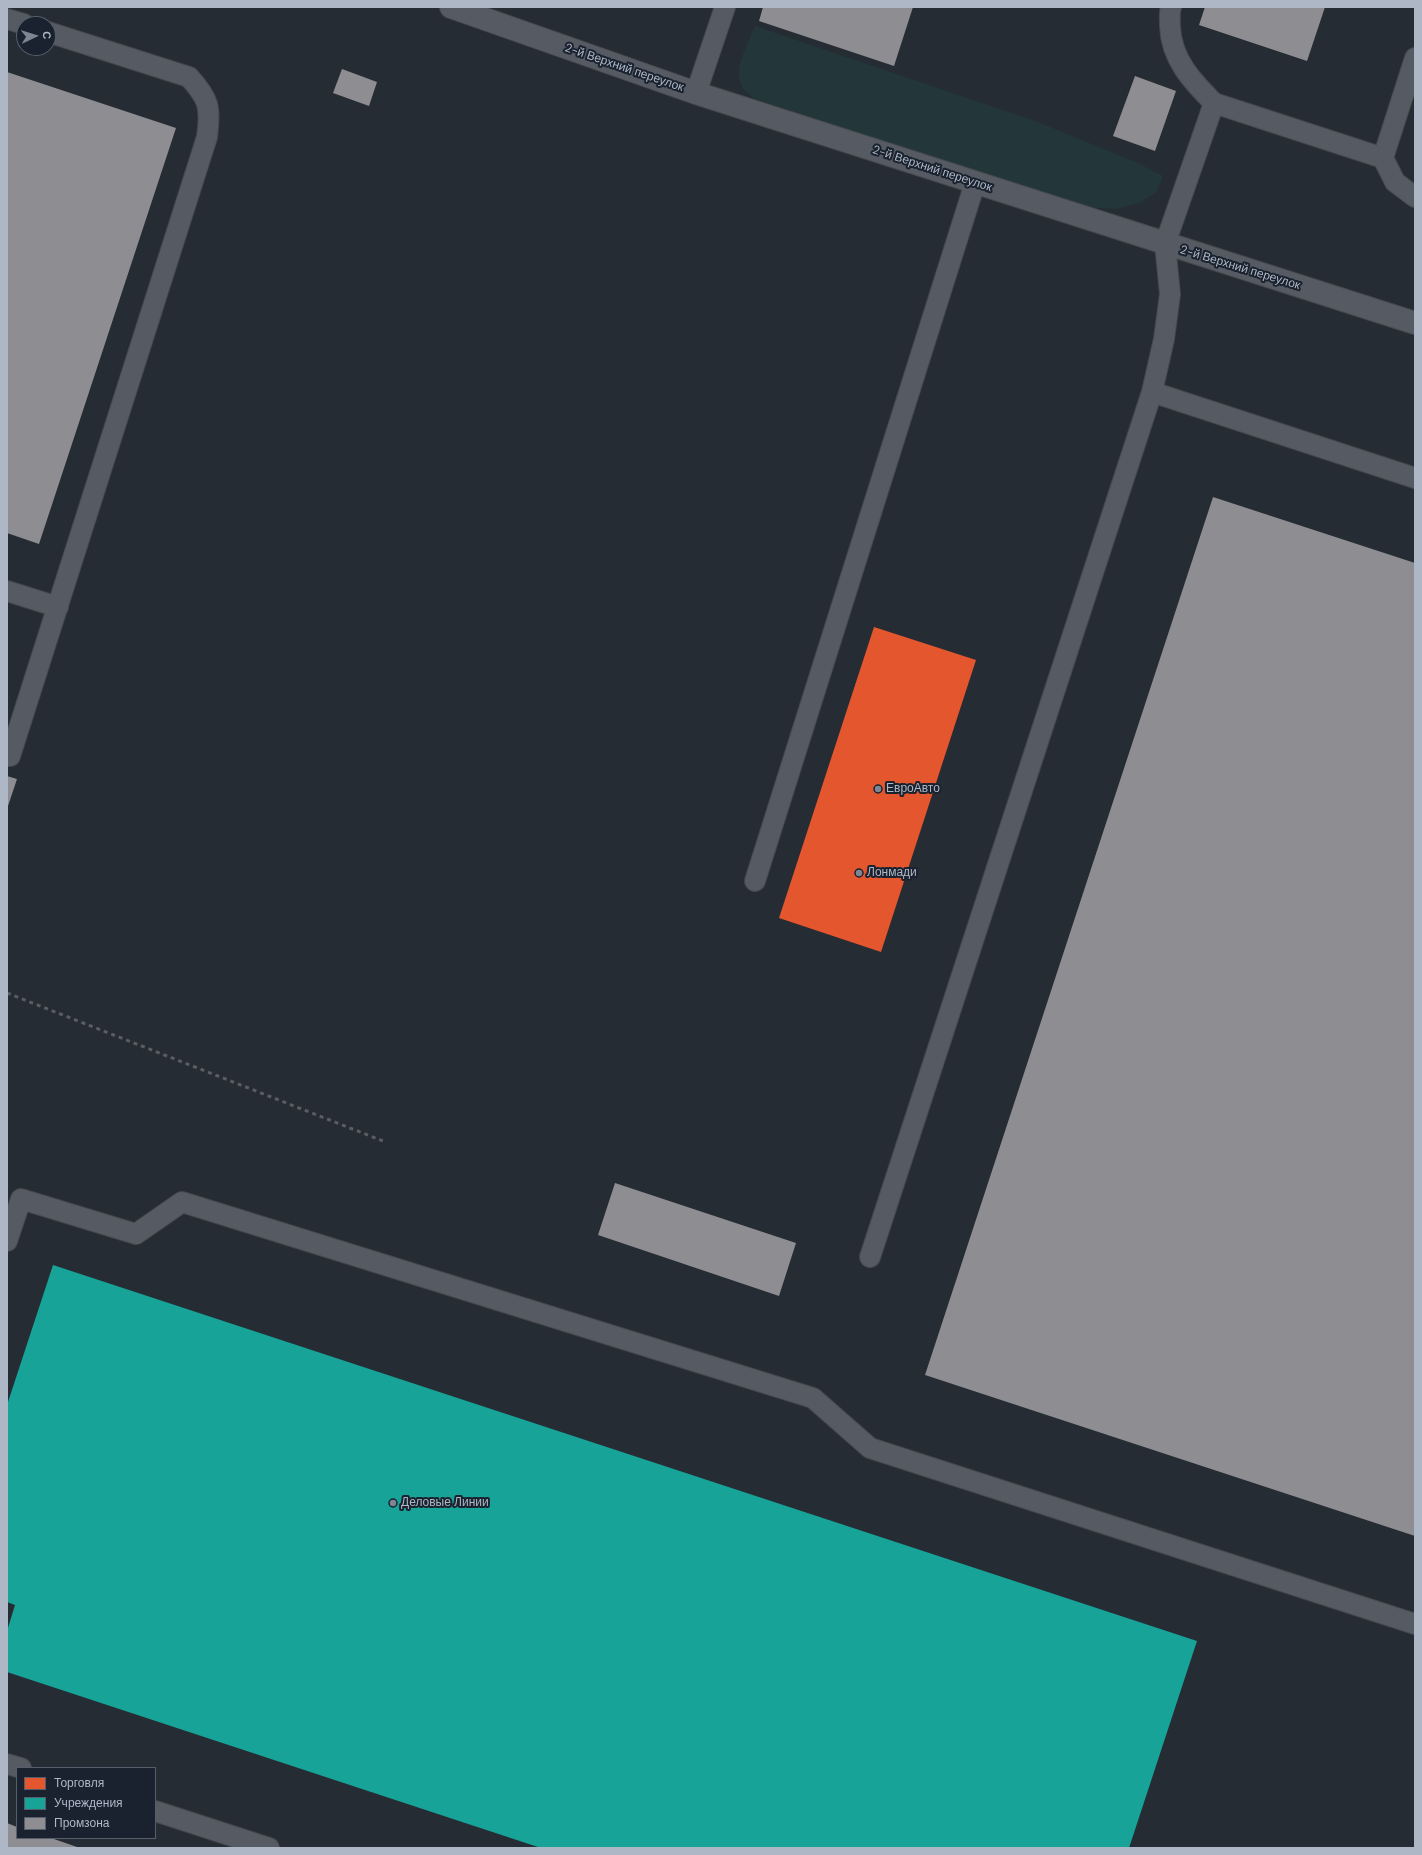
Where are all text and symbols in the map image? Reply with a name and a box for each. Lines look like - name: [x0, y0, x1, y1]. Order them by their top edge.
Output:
- north arrow: [16, 16, 56, 56]
- text: С: [40, 31, 54, 40]
- street label: 2-й Верхний переулок: [563, 41, 685, 95]
- street label: 2-й Верхний переулок: [870, 143, 994, 195]
- street label: 2-й Верхний переулок: [1178, 243, 1302, 293]
- place label: ЕвроАвто: [886, 782, 940, 796]
- marker: ЕвроАвто: [873, 784, 883, 794]
- place label: Лонмади: [867, 866, 917, 880]
- marker: Лонмади: [854, 868, 864, 878]
- place label: Деловые Линии: [401, 1496, 489, 1510]
- marker: Деловые Линии: [388, 1498, 398, 1508]
- legend: [16, 1767, 156, 1839]
- text: Торговля: [54, 1775, 104, 1791]
- text: Учреждения: [54, 1795, 123, 1811]
- text: Промзона: [54, 1815, 109, 1831]

